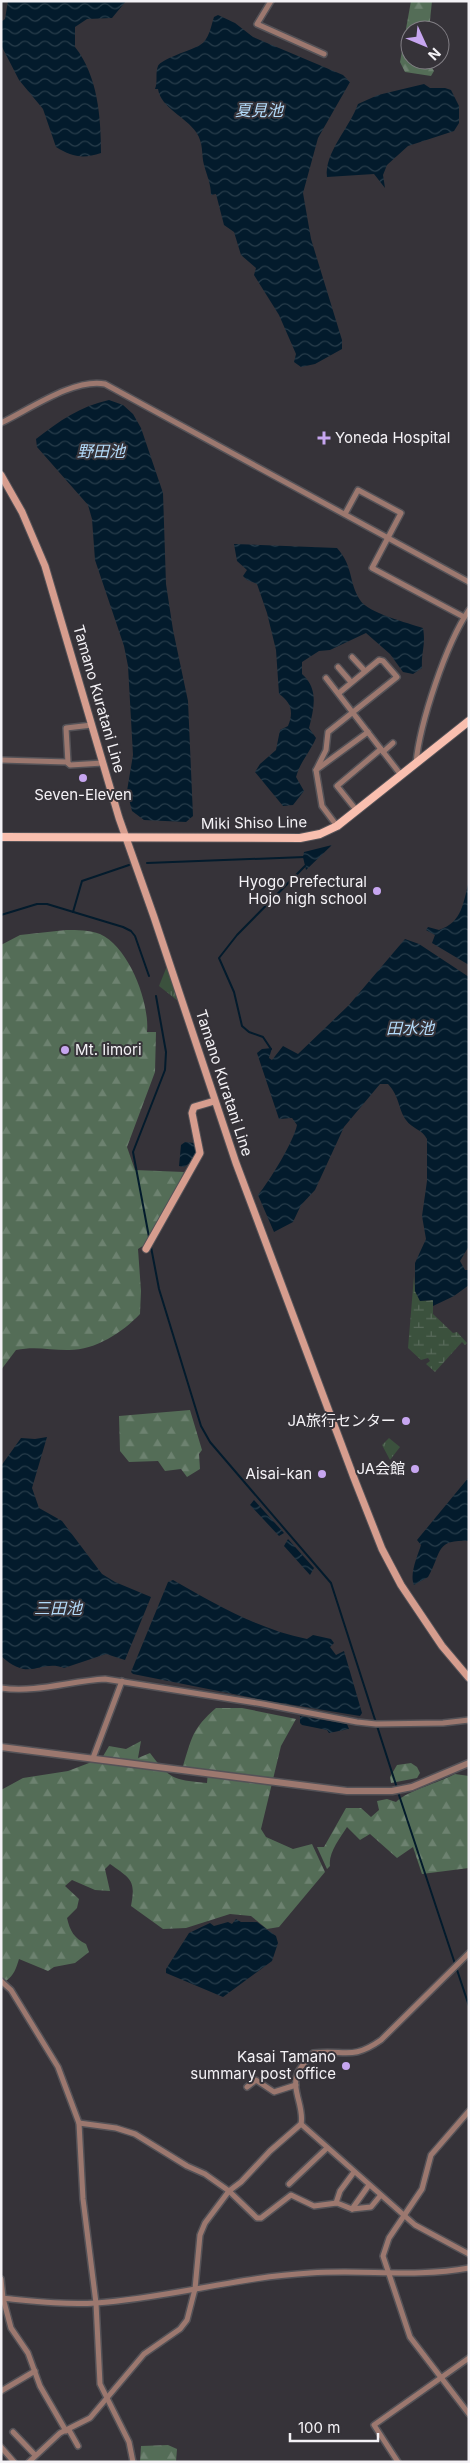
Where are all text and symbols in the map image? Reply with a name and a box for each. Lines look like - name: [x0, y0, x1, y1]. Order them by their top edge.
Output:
- north arrow: [400, 20, 450, 70]
- text: N: [425, 45, 445, 64]
- water label: 夏見池: [235, 100, 285, 120]
- place label: Yoneda Hospital: [335, 428, 450, 447]
- marker: Yoneda Hospital: [317, 431, 331, 445]
- water label: 野田池: [77, 441, 127, 461]
- street label: Tamano Kuratani Line: [69, 623, 130, 775]
- marker: Seven-Eleven: [77, 772, 89, 784]
- place label: Seven-Eleven: [34, 785, 132, 804]
- street label: Miki Shiso Line: [201, 812, 307, 833]
- place label: Hyogo Prefectural Hojo high school: [239, 872, 367, 908]
- marker: Hyogo Prefectural Hojo high school: [371, 885, 383, 897]
- street label: Tamano Kuratani Line: [192, 1007, 257, 1159]
- water label: 田水池: [386, 1018, 436, 1038]
- place label: Mt. Iimori: [75, 1040, 142, 1059]
- marker: Mt. Iimori: [59, 1044, 71, 1056]
- place label: JA旅行センター: [287, 1411, 396, 1430]
- marker: JA旅行センター: [400, 1415, 412, 1427]
- place label: JA会館: [356, 1459, 405, 1478]
- marker: JA会館: [409, 1463, 421, 1475]
- place label: Aisai-kan: [246, 1464, 312, 1483]
- marker: Aisai-kan: [316, 1468, 328, 1480]
- water label: 三田池: [34, 1598, 84, 1618]
- place label: Kasai Tamano summary post office: [190, 2047, 336, 2083]
- marker: Kasai Tamano summary post office: [340, 2060, 352, 2072]
- scale bar: [290, 2410, 378, 2442]
- text: 100 m: [298, 2418, 340, 2437]

